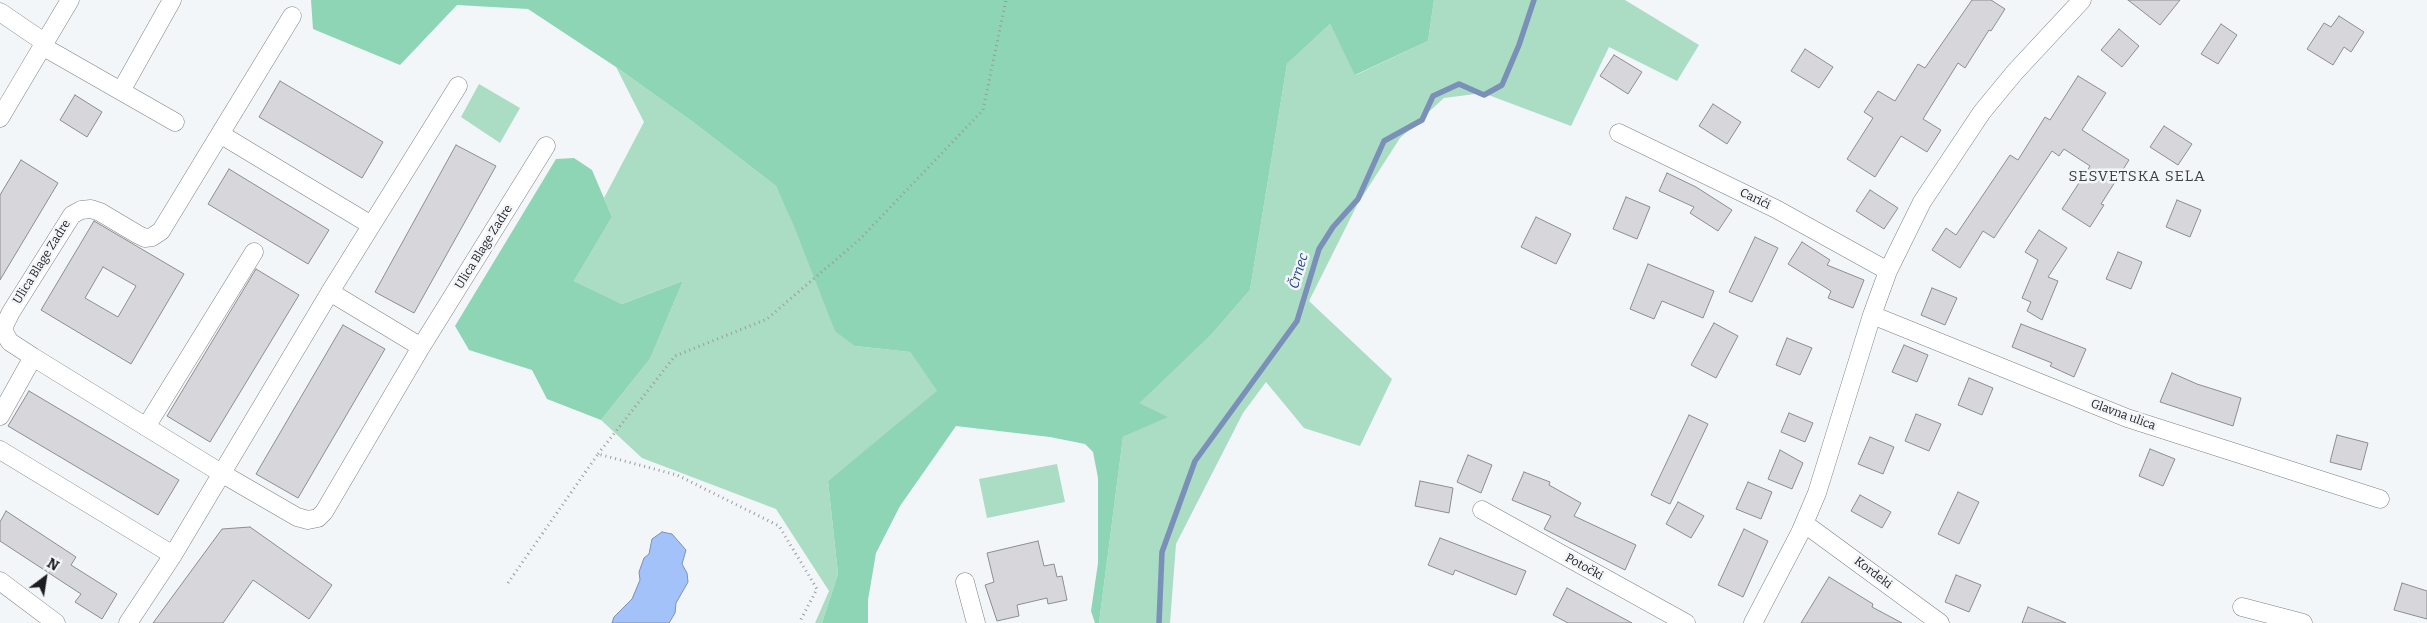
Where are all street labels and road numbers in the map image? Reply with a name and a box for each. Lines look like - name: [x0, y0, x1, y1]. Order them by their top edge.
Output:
- street label: Carići: [1737, 185, 1773, 213]
- street label: Ulica Blage Zadre: [452, 202, 516, 292]
- street label: Ulica Blage Zadre: [10, 217, 74, 307]
- street label: Glavna ulica: [2089, 397, 2157, 433]
- street label: Potočki: [1563, 551, 1605, 583]
- street label: Kordeki: [1851, 554, 1895, 592]

